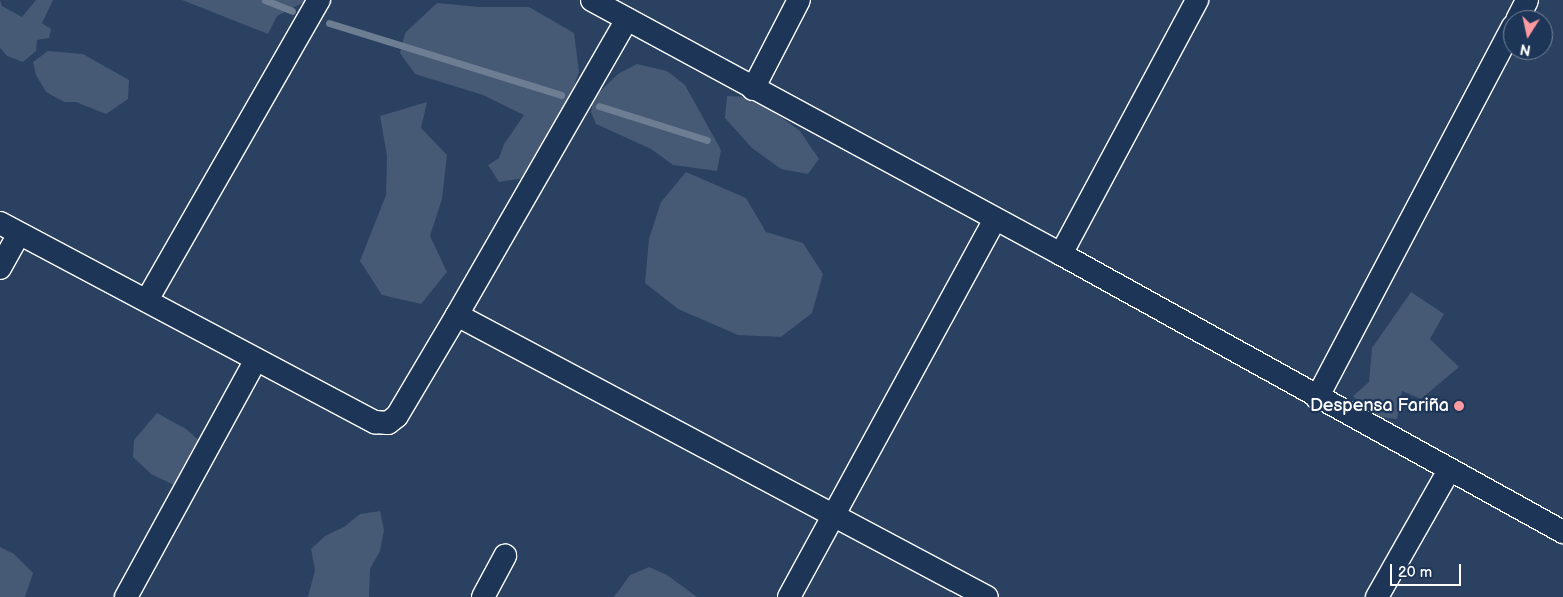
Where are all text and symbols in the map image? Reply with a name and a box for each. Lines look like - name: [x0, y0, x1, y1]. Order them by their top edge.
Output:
- north arrow: [1503, 10, 1553, 60]
- text: N: [1519, 40, 1532, 59]
- place label: Despensa Fariña: [1310, 395, 1449, 417]
- marker: Despensa Fariña: [1453, 400, 1465, 412]
- scale bar: [1393, 554, 1464, 586]
- text: 20 m: [1398, 563, 1432, 582]

